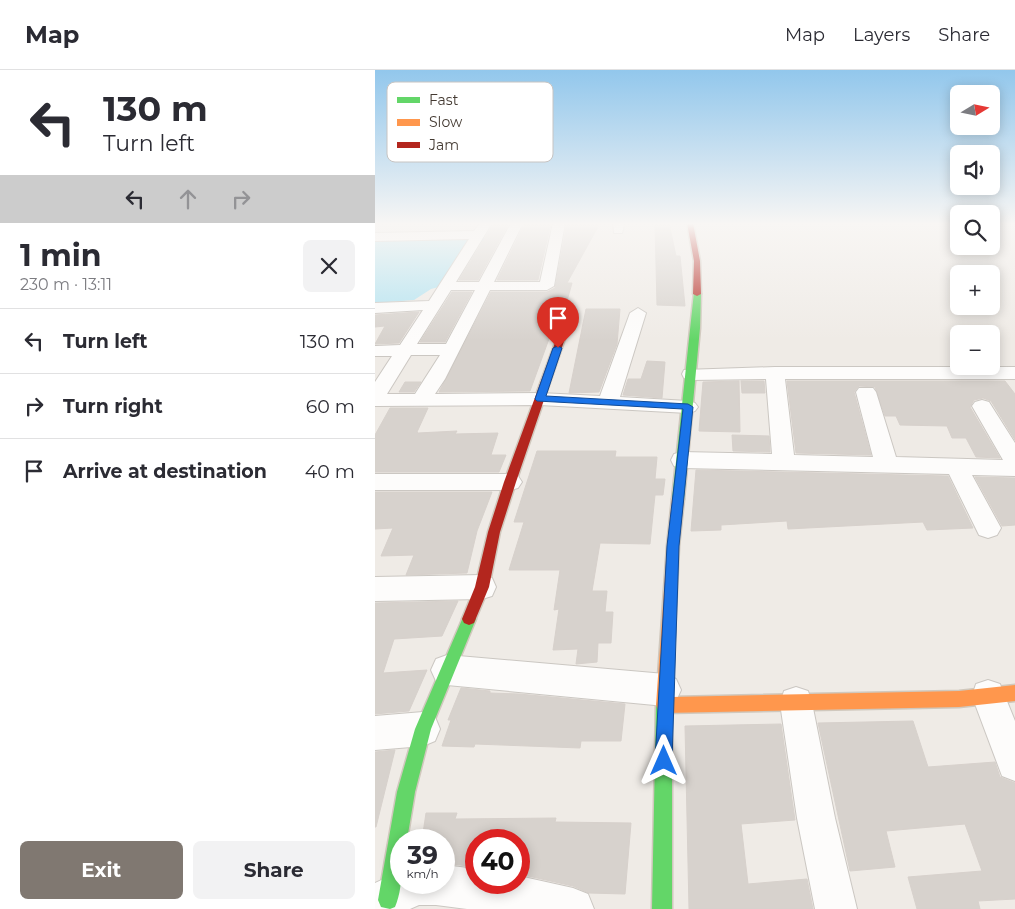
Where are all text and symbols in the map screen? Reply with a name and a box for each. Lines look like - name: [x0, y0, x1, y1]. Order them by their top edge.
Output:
- text: Map: [25, 20, 79, 49]
- text: Map: [785, 24, 825, 46]
- text: Layers: [853, 24, 910, 46]
- text: Share: [938, 24, 990, 46]
- legend: [387, 82, 553, 162]
- north arrow: [950, 85, 1000, 135]
- map controls: [950, 85, 1000, 375]
- text: 130 m: [103, 87, 208, 130]
- icon: left: [20, 90, 85, 155]
- text: Fast: [429, 91, 459, 109]
- text: Slow: [429, 113, 463, 131]
- text: Turn left: [103, 130, 195, 157]
- text: Jam: [428, 136, 459, 154]
- button: sound: [950, 145, 1000, 195]
- icon: left: [121, 185, 149, 213]
- icon: ahead: [174, 185, 202, 213]
- icon: right: [227, 185, 255, 213]
- button: search: [950, 205, 1000, 255]
- text: 1 min: [20, 237, 101, 274]
- button: close: [303, 240, 355, 292]
- button: +: [950, 265, 1000, 315]
- text: 230 m · 13:11: [20, 275, 112, 294]
- pin: [537, 297, 579, 348]
- icon: arrive: [544, 304, 572, 332]
- button: −: [950, 325, 1000, 375]
- icon: left: [20, 327, 48, 355]
- text: Turn left: [63, 330, 148, 353]
- text: 130 m: [300, 330, 355, 353]
- icon: right: [20, 392, 48, 420]
- text: Turn right: [63, 395, 163, 418]
- text: 60 m: [306, 395, 355, 418]
- icon: arrive: [20, 457, 48, 485]
- text: Arrive at destination: [63, 460, 267, 483]
- text: 40 m: [305, 460, 355, 483]
- position arrow: [637, 734, 689, 786]
- speed limit sign: 40: [465, 829, 530, 894]
- text: 39: [407, 840, 438, 870]
- button: Exit: [20, 841, 183, 899]
- button: Share: [193, 841, 355, 899]
- text: km/h: [406, 866, 439, 881]

